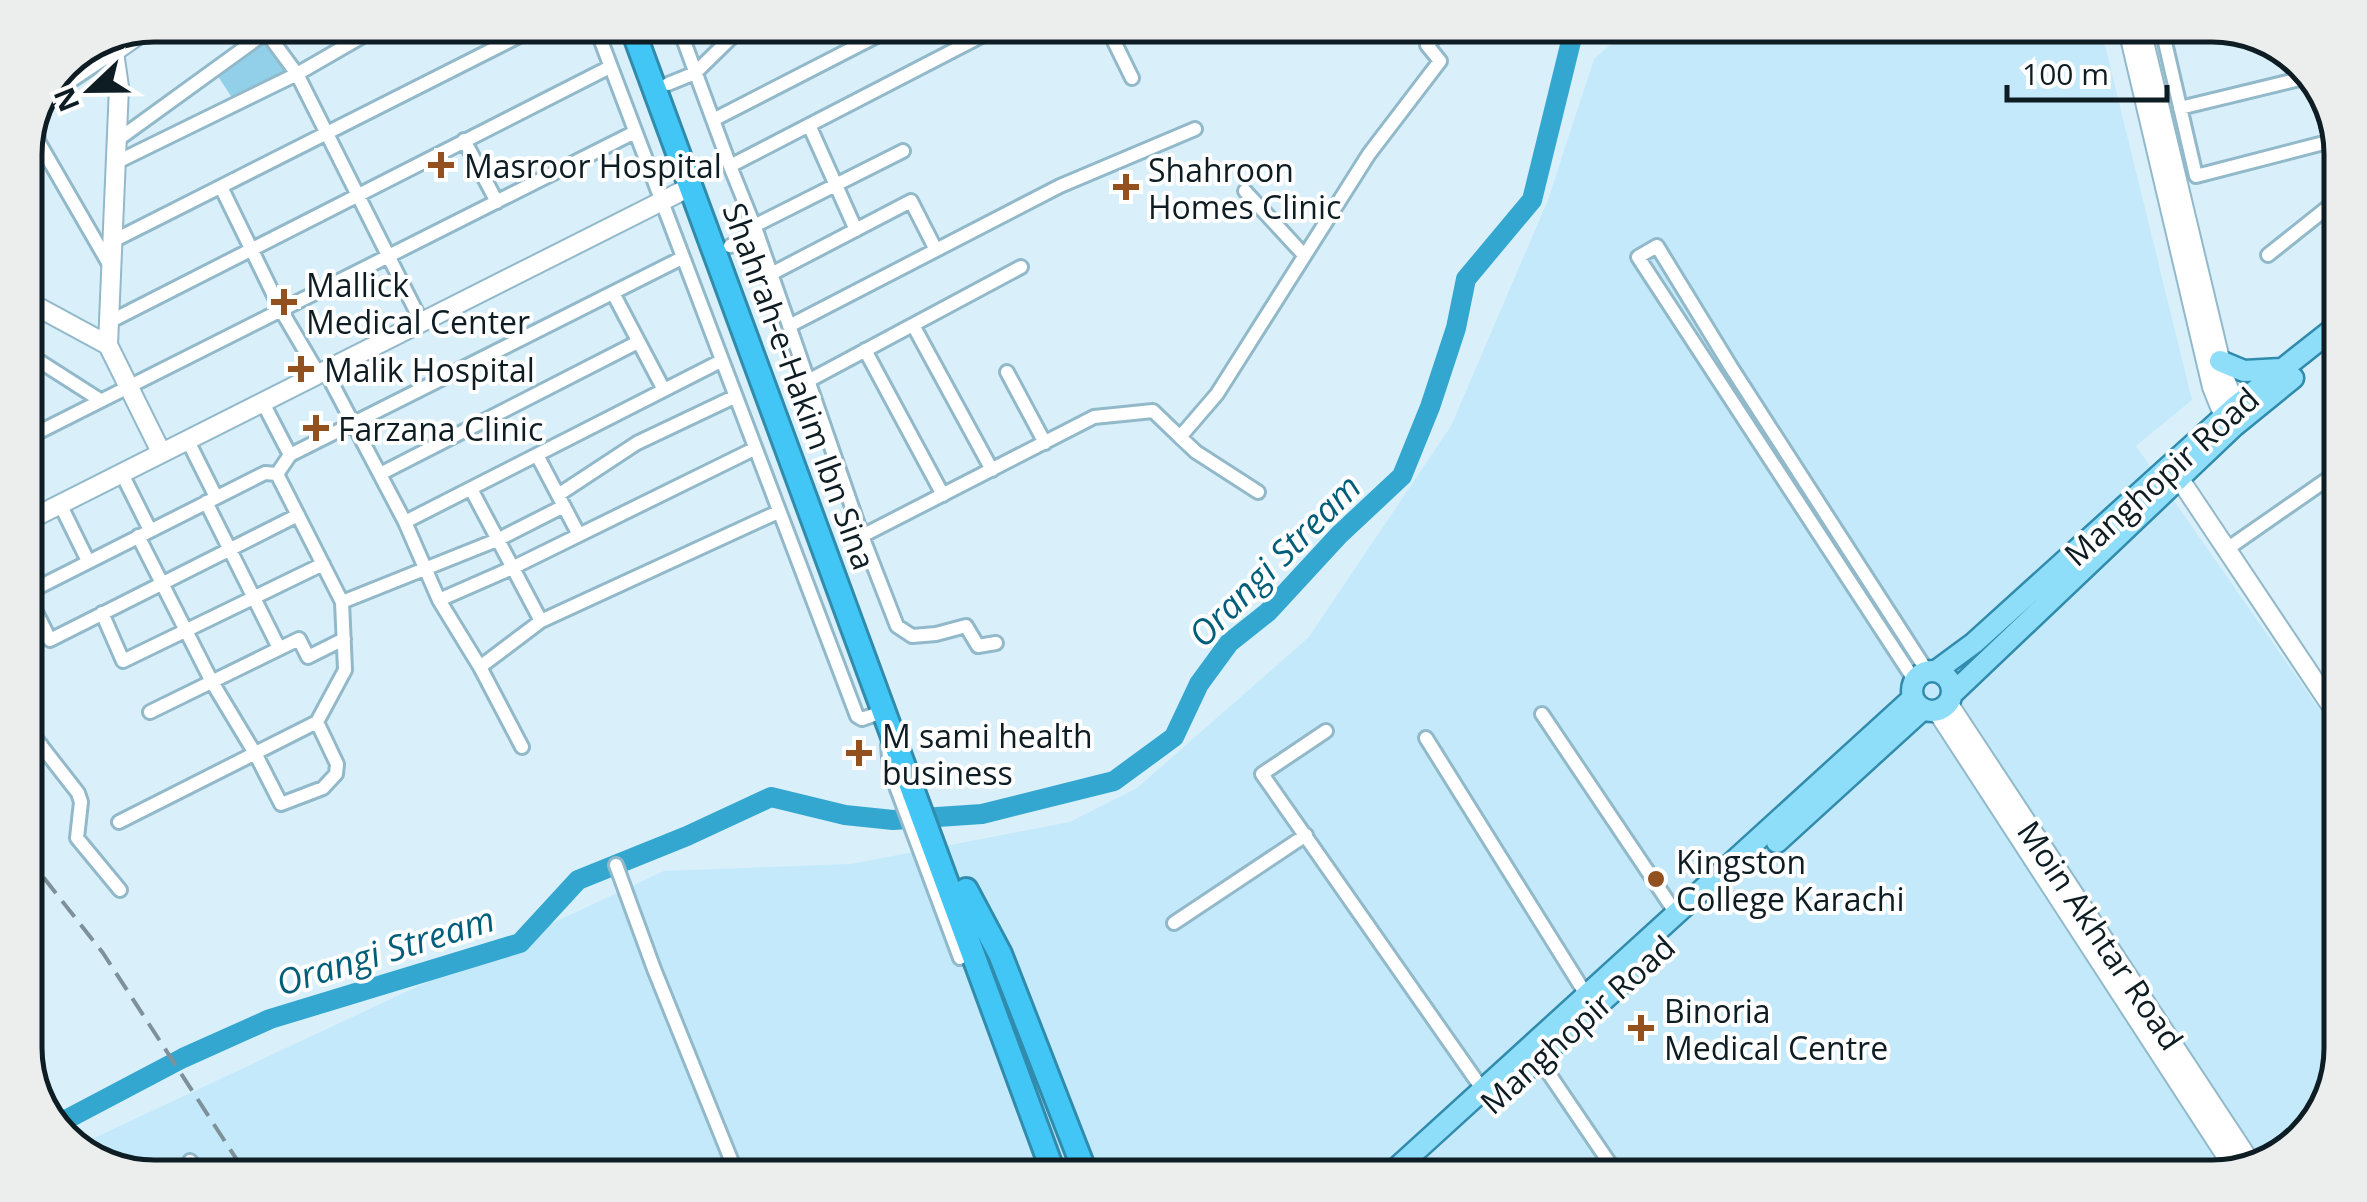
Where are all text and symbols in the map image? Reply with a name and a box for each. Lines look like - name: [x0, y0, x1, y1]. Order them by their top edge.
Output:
- north arrow: [40, 40, 140, 140]
- scale bar: [2007, 40, 2167, 102]
- text: 100 m: [2022, 53, 2109, 94]
- text: N: [44, 82, 88, 117]
- place label: Masroor Hospital: [464, 144, 722, 187]
- place label: Shahroon Homes Clinic: [1148, 148, 1341, 228]
- marker: Masroor Hospital: [428, 152, 454, 178]
- marker: Shahroon Homes Clinic: [1113, 174, 1139, 200]
- street label: Shahrah-e-Hakim Ibn Sina: [714, 197, 886, 575]
- place label: Mallick Medical Center: [306, 263, 530, 343]
- marker: Mallick Medical Center: [271, 289, 297, 315]
- place label: Malik Hospital: [324, 348, 535, 391]
- marker: Malik Hospital: [288, 356, 314, 382]
- street label: Manghopir Road: [2055, 377, 2267, 575]
- place label: Farzana Clinic: [338, 407, 543, 450]
- marker: Farzana Clinic: [303, 415, 329, 441]
- water label: Orangi Stream: [1178, 464, 1370, 656]
- place label: M sami health business: [882, 714, 1093, 794]
- marker: M sami health business: [846, 740, 872, 766]
- street label: Moin Akhtar Road: [2008, 812, 2194, 1058]
- place label: Kingston College Karachi: [1676, 840, 1904, 920]
- marker: Kingston College Karachi: [1645, 868, 1667, 890]
- water label: Orangi Stream: [270, 895, 500, 1005]
- street label: Manghopir Road: [1471, 925, 1683, 1123]
- place label: Binoria Medical Centre: [1664, 989, 1888, 1069]
- marker: Binoria Medical Centre: [1628, 1015, 1654, 1041]

